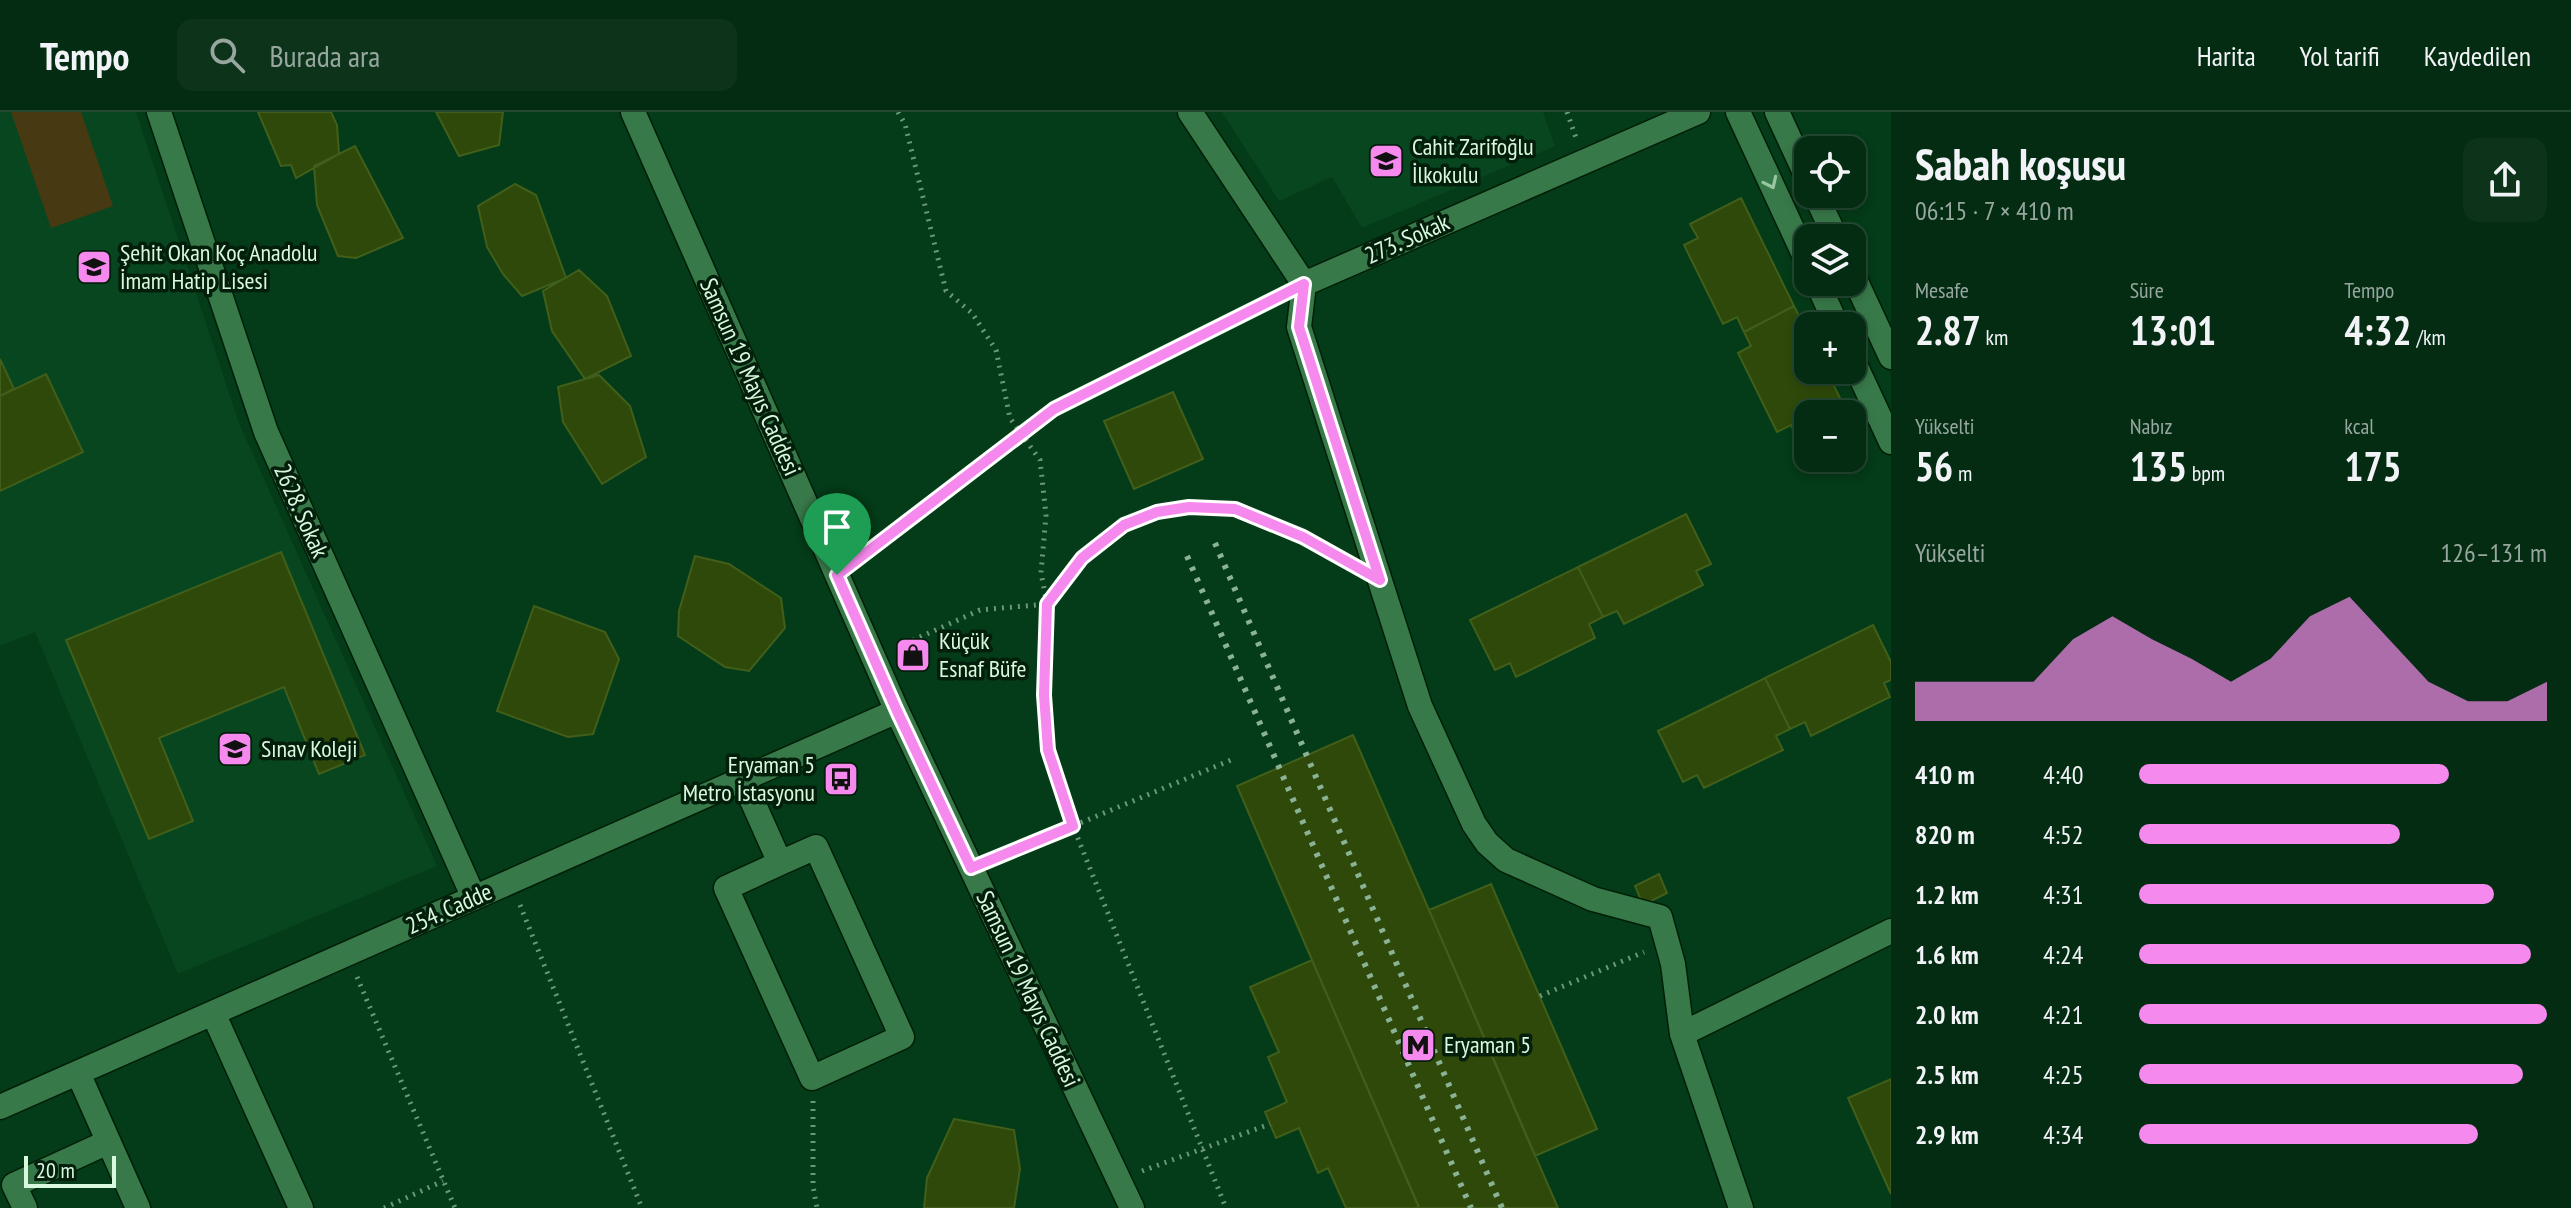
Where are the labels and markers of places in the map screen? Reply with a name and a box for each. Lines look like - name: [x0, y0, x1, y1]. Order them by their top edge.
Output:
- place label: Cahit Zarifoğlu İlkokulu: [1412, 131, 1534, 190]
- school or university icon: Cahit Zarifoğlu İlkokulu: [1367, 142, 1405, 180]
- place label: Şehit Okan Koç Anadolu İmam Hatip Lisesi: [120, 237, 317, 296]
- school or university icon: Şehit Okan Koç Anadolu İmam Hatip Lisesi: [75, 248, 113, 286]
- pin: [803, 493, 871, 575]
- place label: Küçük Esnaf Büfe: [939, 625, 1026, 684]
- shop icon: Küçük Esnaf Büfe: [894, 636, 932, 674]
- school or university icon: Sınav Koleji: [216, 730, 254, 768]
- place label: Sınav Koleji: [261, 733, 357, 764]
- place label: Eryaman 5 Metro İstasyonu: [683, 749, 815, 808]
- bus stop icon: Eryaman 5 Metro İstasyonu: [822, 760, 860, 798]
- metro station icon: Eryaman 5: [1399, 1026, 1437, 1064]
- place label: Eryaman 5: [1444, 1029, 1531, 1060]

